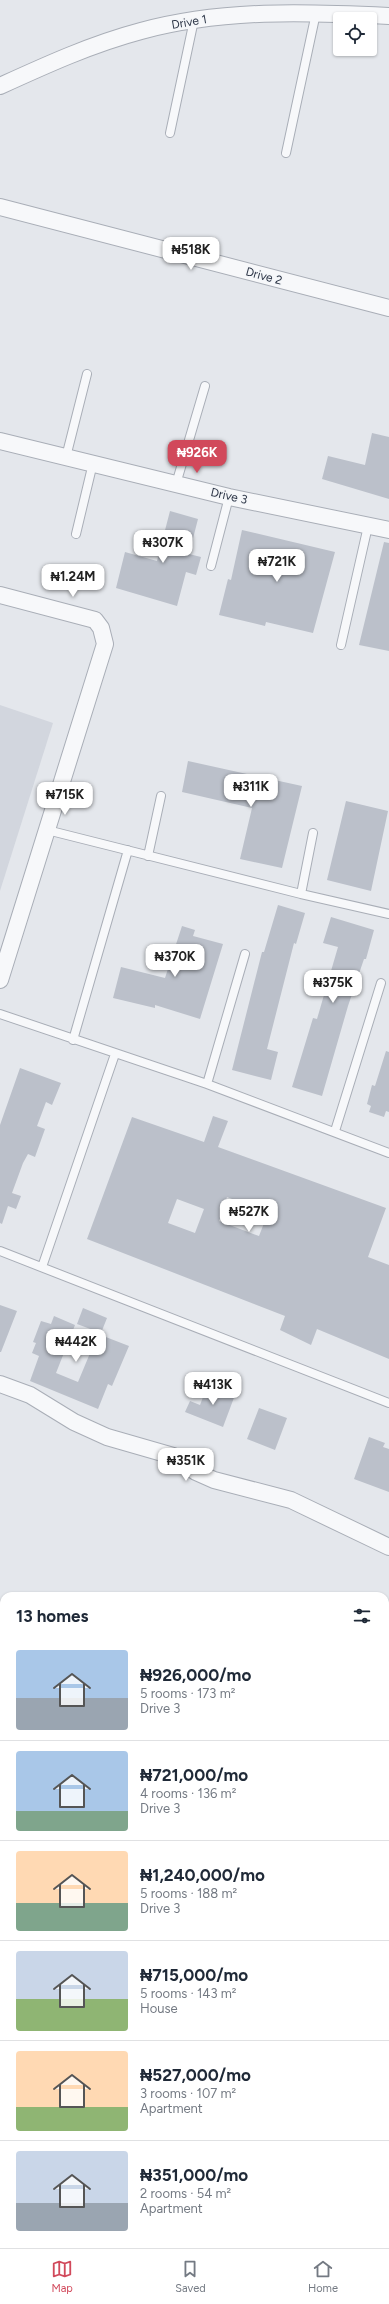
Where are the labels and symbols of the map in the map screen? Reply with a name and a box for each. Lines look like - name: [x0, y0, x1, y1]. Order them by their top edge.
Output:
- street label: Drive 1: [170, 12, 208, 32]
- pin: ₦518K: [163, 237, 219, 271]
- street label: Drive 2: [244, 264, 284, 288]
- pin: ₦926K: [169, 440, 225, 474]
- street label: Drive 3: [209, 485, 249, 507]
- pin: ₦307K: [135, 530, 191, 564]
- pin: ₦721K: [249, 549, 305, 583]
- pin: ₦1.24M: [40, 564, 106, 598]
- pin: ₦311K: [223, 774, 279, 808]
- pin: ₦715K: [37, 782, 93, 816]
- pin: ₦370K: [147, 944, 203, 978]
- pin: ₦375K: [305, 970, 361, 1004]
- pin: ₦527K: [221, 1199, 277, 1233]
- pin: ₦442K: [48, 1329, 104, 1363]
- pin: ₦413K: [185, 1372, 241, 1406]
- pin: ₦351K: [158, 1448, 214, 1482]

